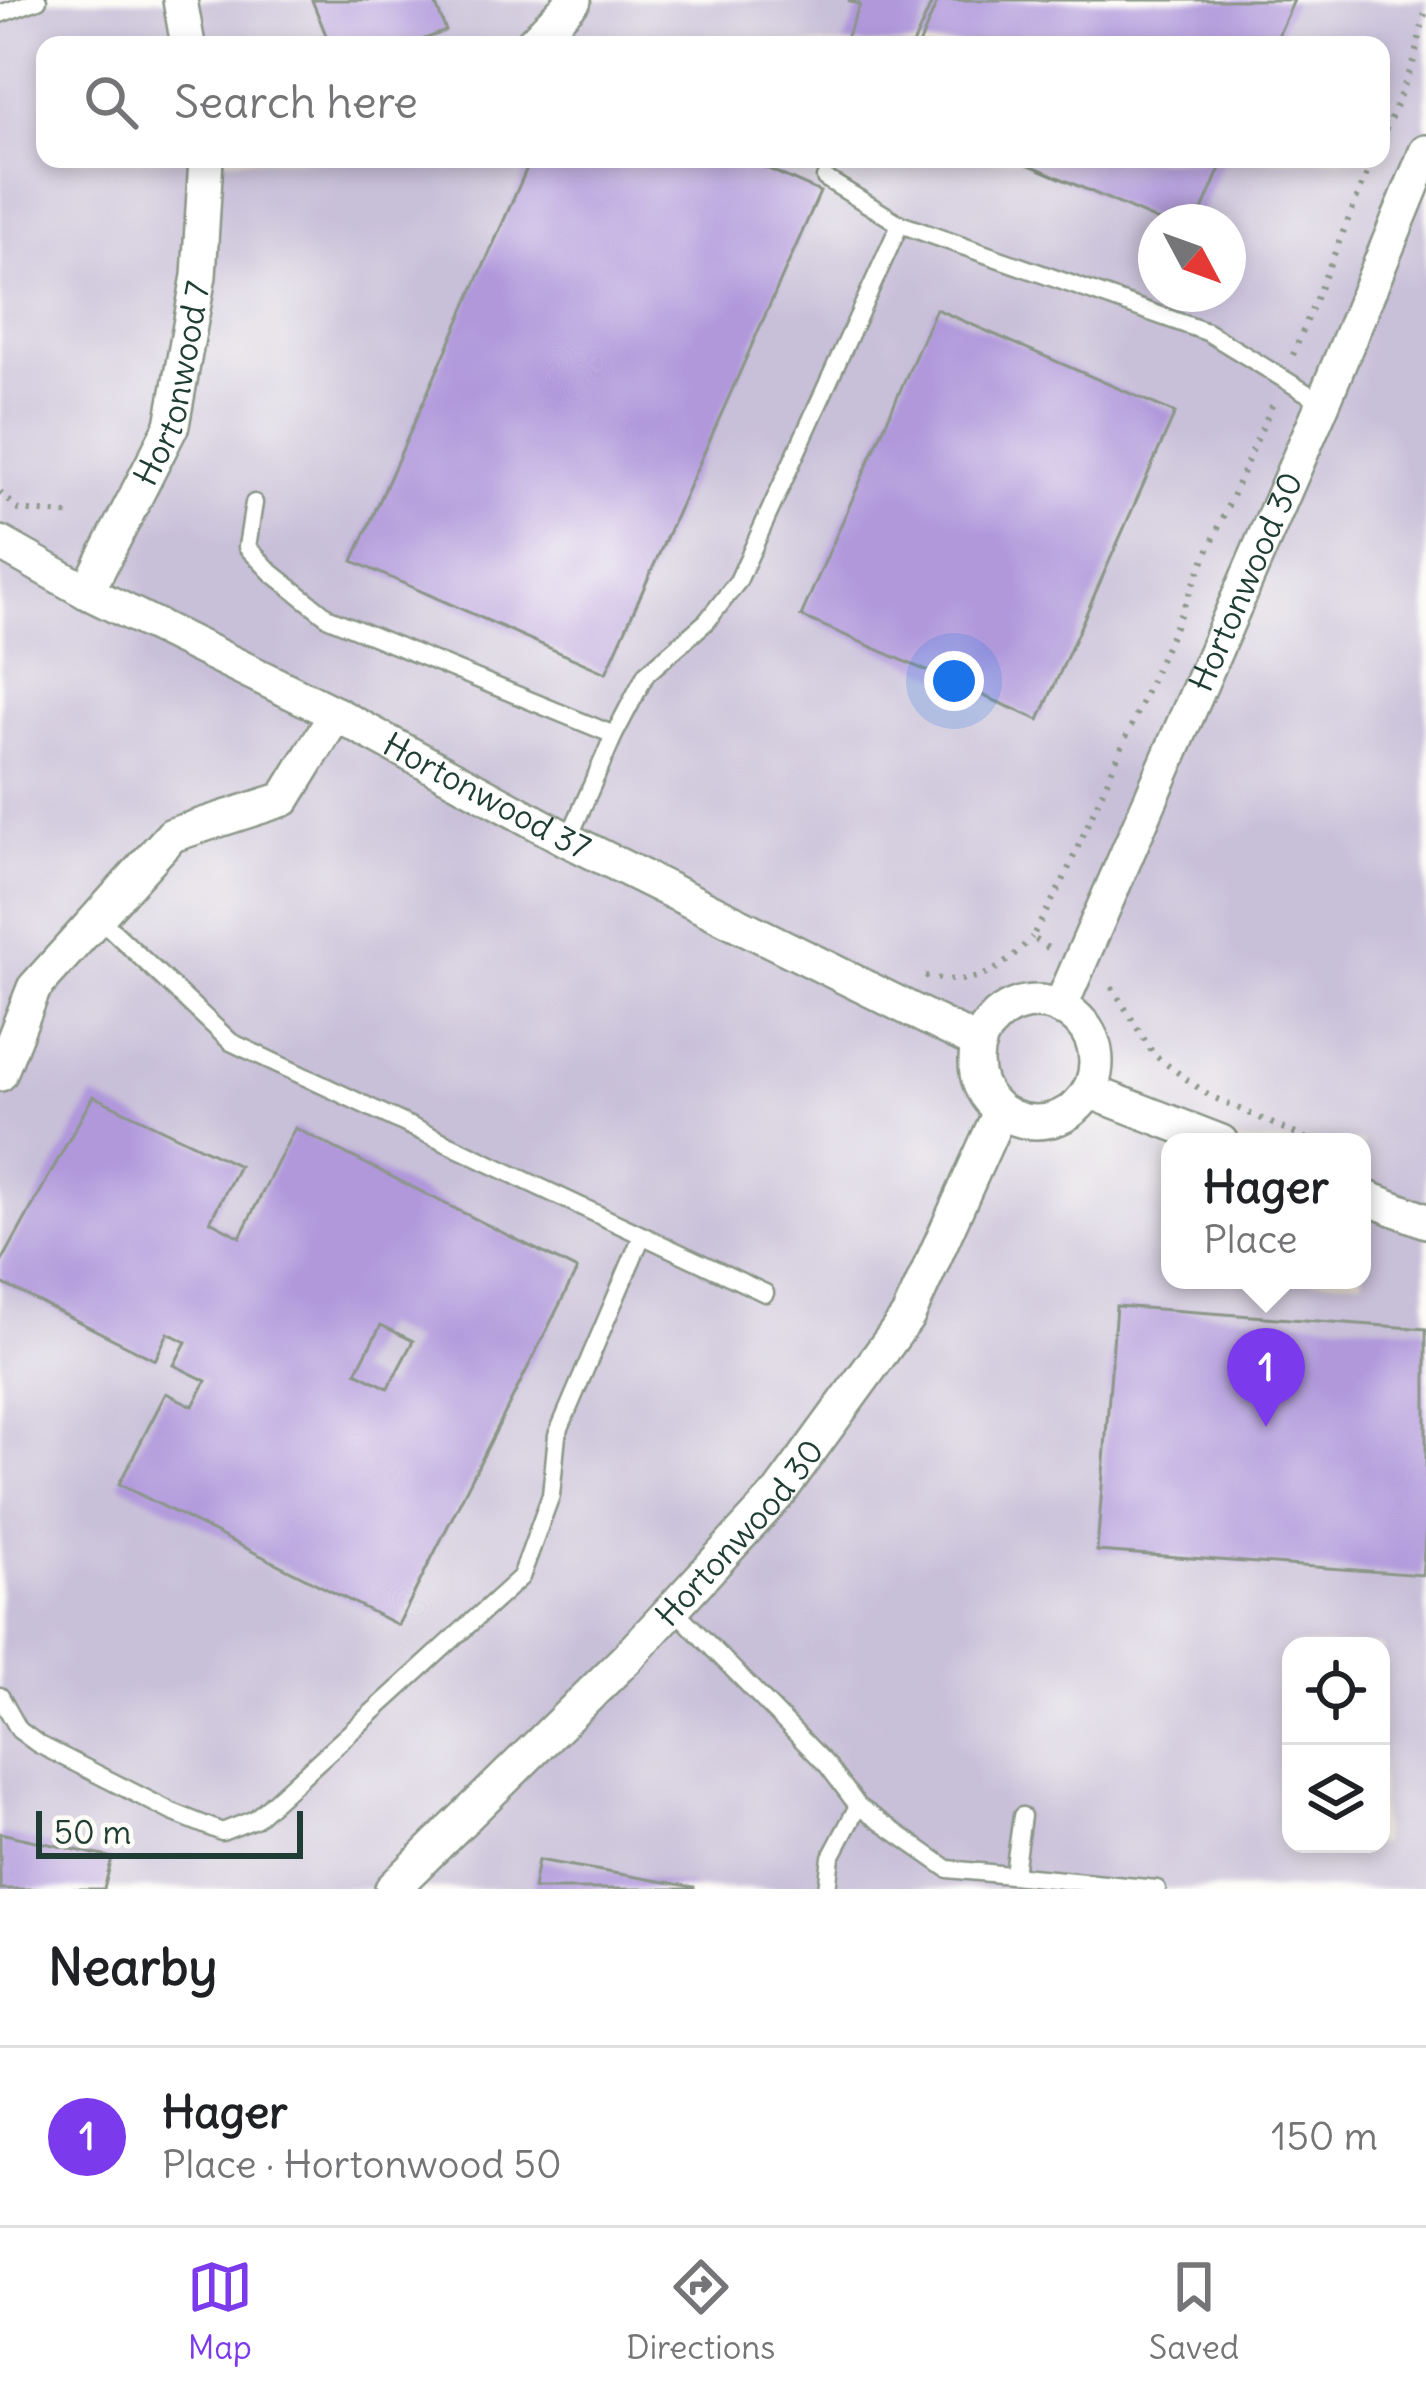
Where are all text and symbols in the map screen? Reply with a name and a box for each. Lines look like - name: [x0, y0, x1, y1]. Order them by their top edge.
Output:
- search box: [36, 36, 1390, 168]
- icon: search: [78, 69, 144, 135]
- text: Search here: [174, 74, 418, 130]
- north arrow: [1138, 204, 1246, 312]
- street label: Hortonwood 7: [124, 278, 219, 492]
- street label: Hortonwood 30: [1179, 465, 1311, 698]
- your location: [924, 651, 984, 711]
- street label: Hortonwood 37: [376, 723, 598, 869]
- popup: [1161, 1133, 1371, 1289]
- text: Hager: [1203, 1159, 1329, 1215]
- text: Place: [1203, 1215, 1298, 1264]
- pin: 1: [1227, 1328, 1305, 1427]
- street label: Hortonwood 30: [646, 1431, 832, 1635]
- map controls: [1282, 1637, 1390, 1853]
- button: locate: [1282, 1637, 1390, 1745]
- button: layers: [1282, 1745, 1390, 1853]
- scale bar: [36, 1805, 303, 1858]
- text: 50 m: [54, 1811, 131, 1853]
- text: Nearby: [48, 1935, 217, 1999]
- text: Hager: [162, 2084, 288, 2140]
- text: 1: [79, 2112, 95, 2161]
- text: 150 m: [1271, 2112, 1378, 2161]
- text: Place · Hortonwood 50: [162, 2140, 562, 2189]
- tab: Map: [187, 2254, 253, 2368]
- tab: Directions: [626, 2254, 775, 2368]
- tab: Saved: [1149, 2254, 1239, 2368]

